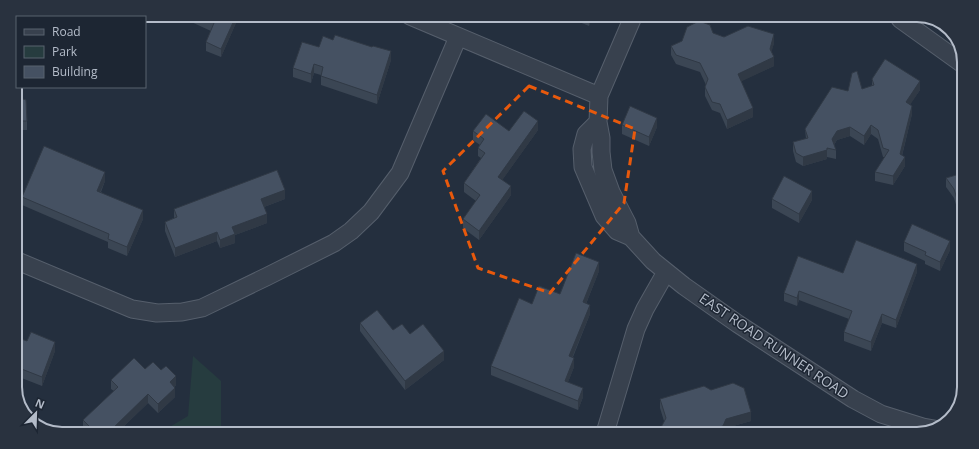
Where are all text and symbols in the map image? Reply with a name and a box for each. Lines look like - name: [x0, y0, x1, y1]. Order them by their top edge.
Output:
- legend: [16, 16, 146, 88]
- text: Road: [52, 23, 81, 40]
- text: Park: [52, 43, 78, 60]
- text: Building: [52, 63, 98, 80]
- street label: EAST ROAD RUNNER ROAD: [696, 288, 853, 403]
- north arrow: [16, 393, 56, 433]
- text: N: [33, 395, 47, 412]

